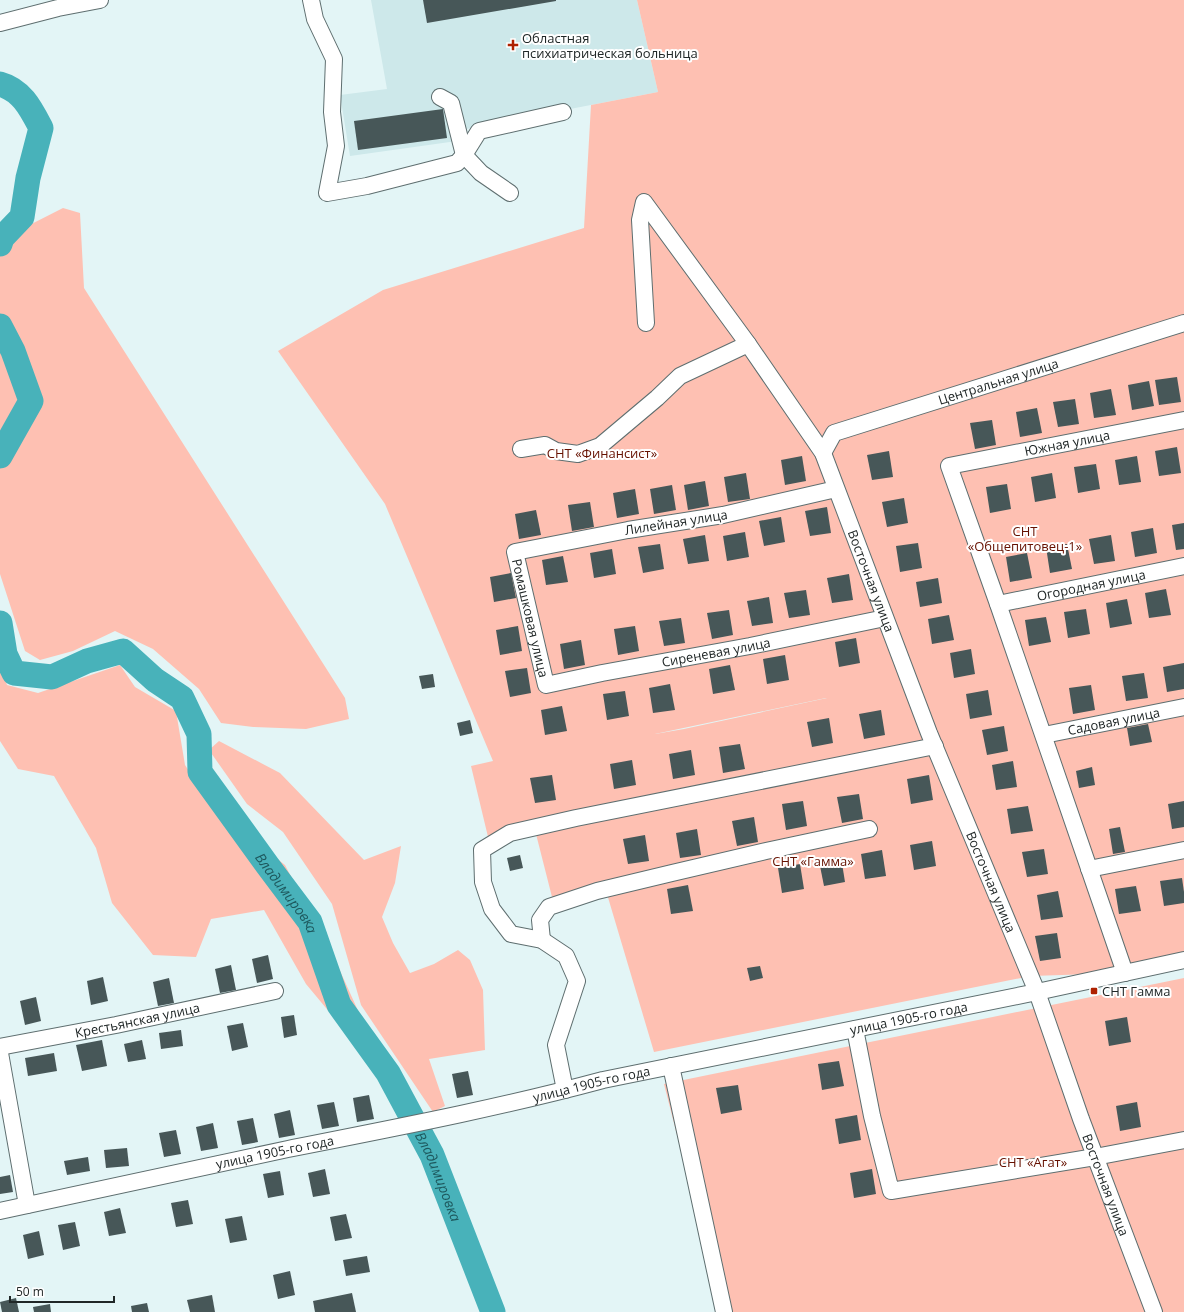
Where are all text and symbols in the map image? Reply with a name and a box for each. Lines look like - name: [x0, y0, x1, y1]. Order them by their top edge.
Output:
- place label: Областная психиатрическая больница: [522, 29, 698, 62]
- marker: Областная психиатрическая больница: [507, 39, 519, 51]
- street label: Центральная улица: [936, 354, 1061, 409]
- street label: Южная улица: [1023, 426, 1111, 460]
- park label: СНТ «Финансист»: [547, 444, 657, 462]
- street label: Лилейная улица: [623, 505, 729, 539]
- park label: СНТ «Общепитовец-1»: [968, 522, 1082, 555]
- street label: Восточная улица: [844, 527, 899, 635]
- street label: Ромашковая улица: [508, 557, 553, 679]
- street label: Огородная улица: [1035, 565, 1147, 605]
- street label: Сиреневая улица: [660, 633, 772, 671]
- street label: Садовая улица: [1066, 703, 1161, 739]
- street label: Восточная улица: [962, 829, 1020, 935]
- water label: Владимировка: [252, 848, 323, 936]
- park label: СНТ «Гамма»: [772, 852, 854, 870]
- place label: СНТ Гамма: [1102, 982, 1171, 1000]
- marker: СНТ Гамма: [1089, 986, 1099, 996]
- street label: улица 1905-го года: [848, 997, 969, 1039]
- street label: Крестьянская улица: [73, 998, 201, 1042]
- street label: улица 1905-го года: [531, 1062, 652, 1106]
- water label: Владимировка: [412, 1128, 466, 1224]
- street label: улица 1905-го года: [214, 1131, 335, 1173]
- street label: Восточная улица: [1078, 1131, 1133, 1238]
- park label: СНТ «Агат»: [999, 1153, 1067, 1171]
- scale bar: [10, 1278, 114, 1304]
- text: 50 m: [16, 1283, 44, 1300]

